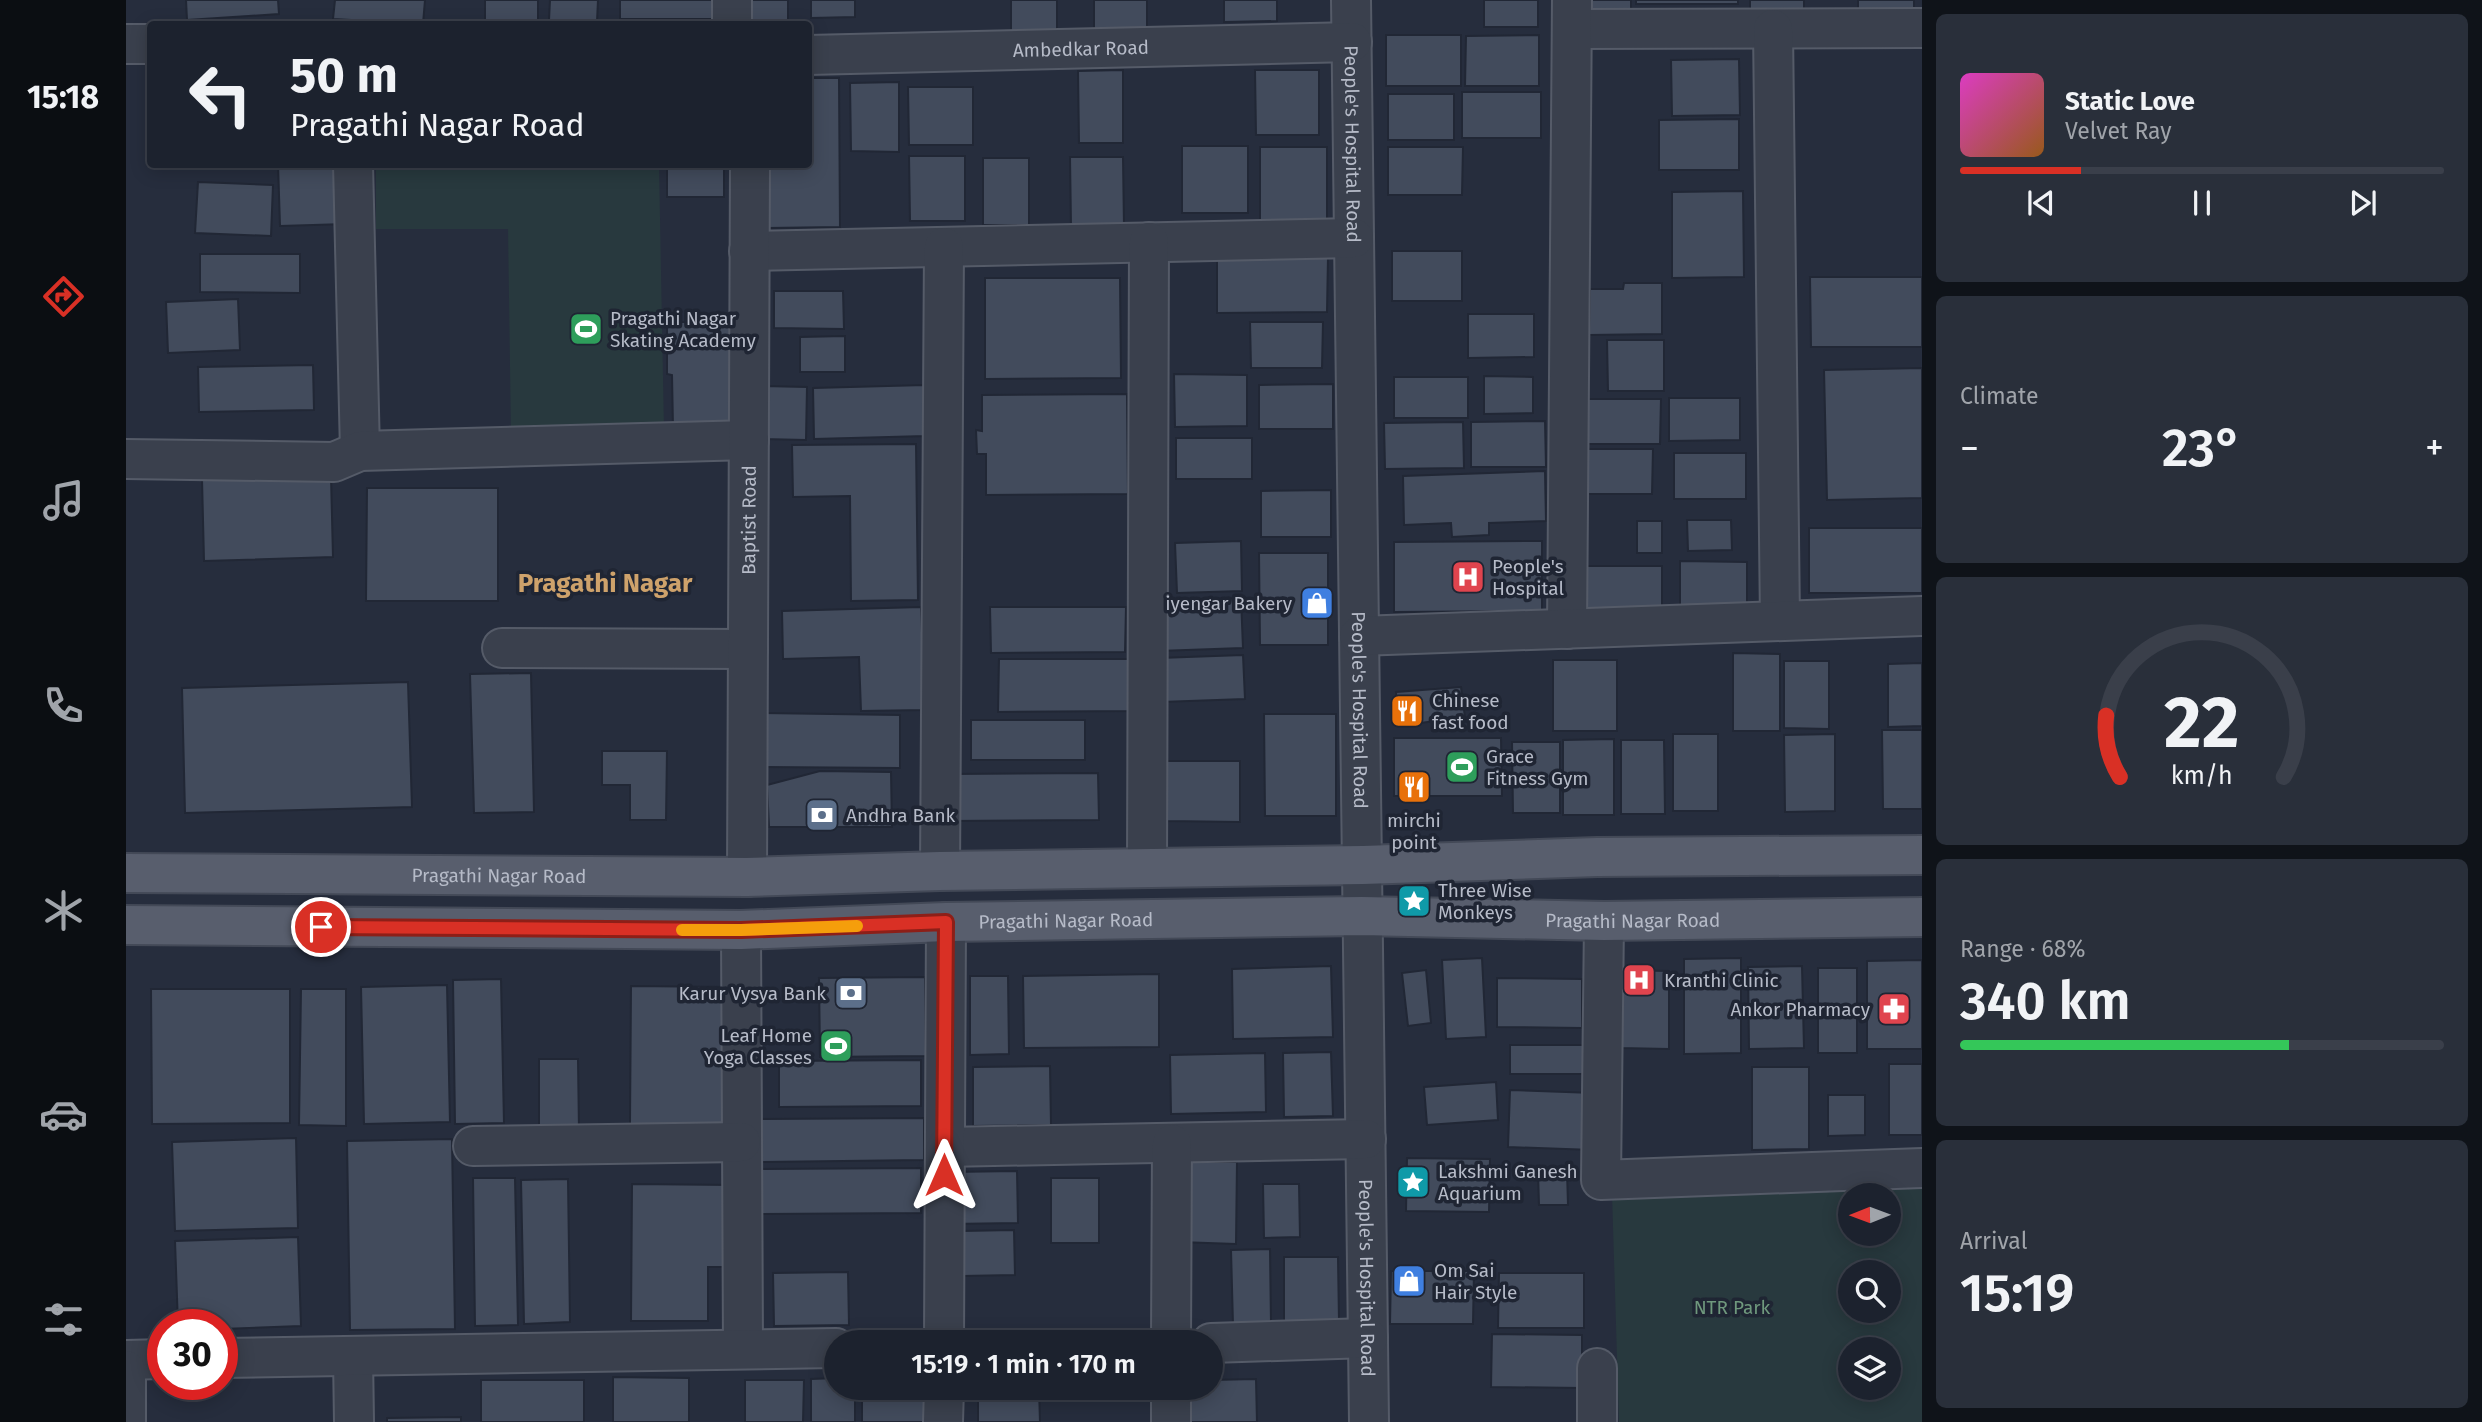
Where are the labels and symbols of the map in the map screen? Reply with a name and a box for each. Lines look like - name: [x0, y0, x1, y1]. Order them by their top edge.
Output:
- street label: Ambedkar Road: [1013, 36, 1149, 62]
- street label: People's Hospital Road: [1340, 45, 1365, 243]
- place label: Pragathi Nagar Skating Academy: [610, 307, 756, 352]
- sports icon: Pragathi Nagar Skating Academy: [567, 310, 605, 348]
- street label: Baptist Road: [737, 465, 761, 575]
- place label: People's Hospital: [1492, 555, 1564, 600]
- hospital icon: People's Hospital: [1449, 558, 1487, 596]
- district label: Pragathi Nagar: [518, 568, 693, 599]
- shop icon: iyengar Bakery: [1298, 584, 1336, 622]
- place label: iyengar Bakery: [1165, 592, 1293, 615]
- street label: People's Hospital Road: [1347, 611, 1372, 809]
- place label: Chinese fast food: [1432, 689, 1509, 734]
- restaurant icon: Chinese fast food: [1388, 692, 1426, 730]
- place label: Grace Fitness Gym: [1486, 745, 1589, 790]
- sports icon: Grace Fitness Gym: [1443, 748, 1481, 786]
- restaurant icon: mirchi point: [1395, 768, 1433, 806]
- bank icon: Andhra Bank: [803, 796, 841, 834]
- place label: Andhra Bank: [846, 804, 956, 827]
- place label: mirchi point: [1387, 809, 1441, 854]
- street label: Pragathi Nagar Road: [411, 864, 587, 888]
- place label: Three Wise Monkeys: [1438, 879, 1532, 924]
- place icon: Three Wise Monkeys: [1395, 882, 1433, 920]
- pin: [291, 897, 351, 957]
- street label: Pragathi Nagar Road: [978, 908, 1153, 934]
- street label: Pragathi Nagar Road: [1545, 909, 1720, 933]
- hospital icon: Kranthi Clinic: [1620, 961, 1658, 999]
- place label: Kranthi Clinic: [1664, 969, 1779, 992]
- bank icon: Karur Vysya Bank: [832, 974, 870, 1012]
- place label: Karur Vysya Bank: [679, 982, 826, 1005]
- pharmacy icon: Ankor Pharmacy: [1875, 990, 1913, 1028]
- place label: Ankor Pharmacy: [1730, 998, 1871, 1021]
- place label: Leaf Home Yoga Classes: [704, 1024, 812, 1069]
- sports icon: Leaf Home Yoga Classes: [817, 1027, 855, 1065]
- position arrow: [907, 1138, 981, 1212]
- place label: Lakshmi Ganesh Aquarium: [1438, 1160, 1578, 1205]
- place icon: Lakshmi Ganesh Aquarium: [1394, 1163, 1432, 1201]
- street label: People's Hospital Road: [1354, 1179, 1379, 1377]
- north arrow: [1838, 1183, 1900, 1246]
- place label: Om Sai Hair Style: [1434, 1259, 1517, 1304]
- shop icon: Om Sai Hair Style: [1390, 1262, 1428, 1300]
- park label: NTR Park: [1694, 1296, 1771, 1319]
- speed limit sign: 30: [147, 1309, 238, 1400]

